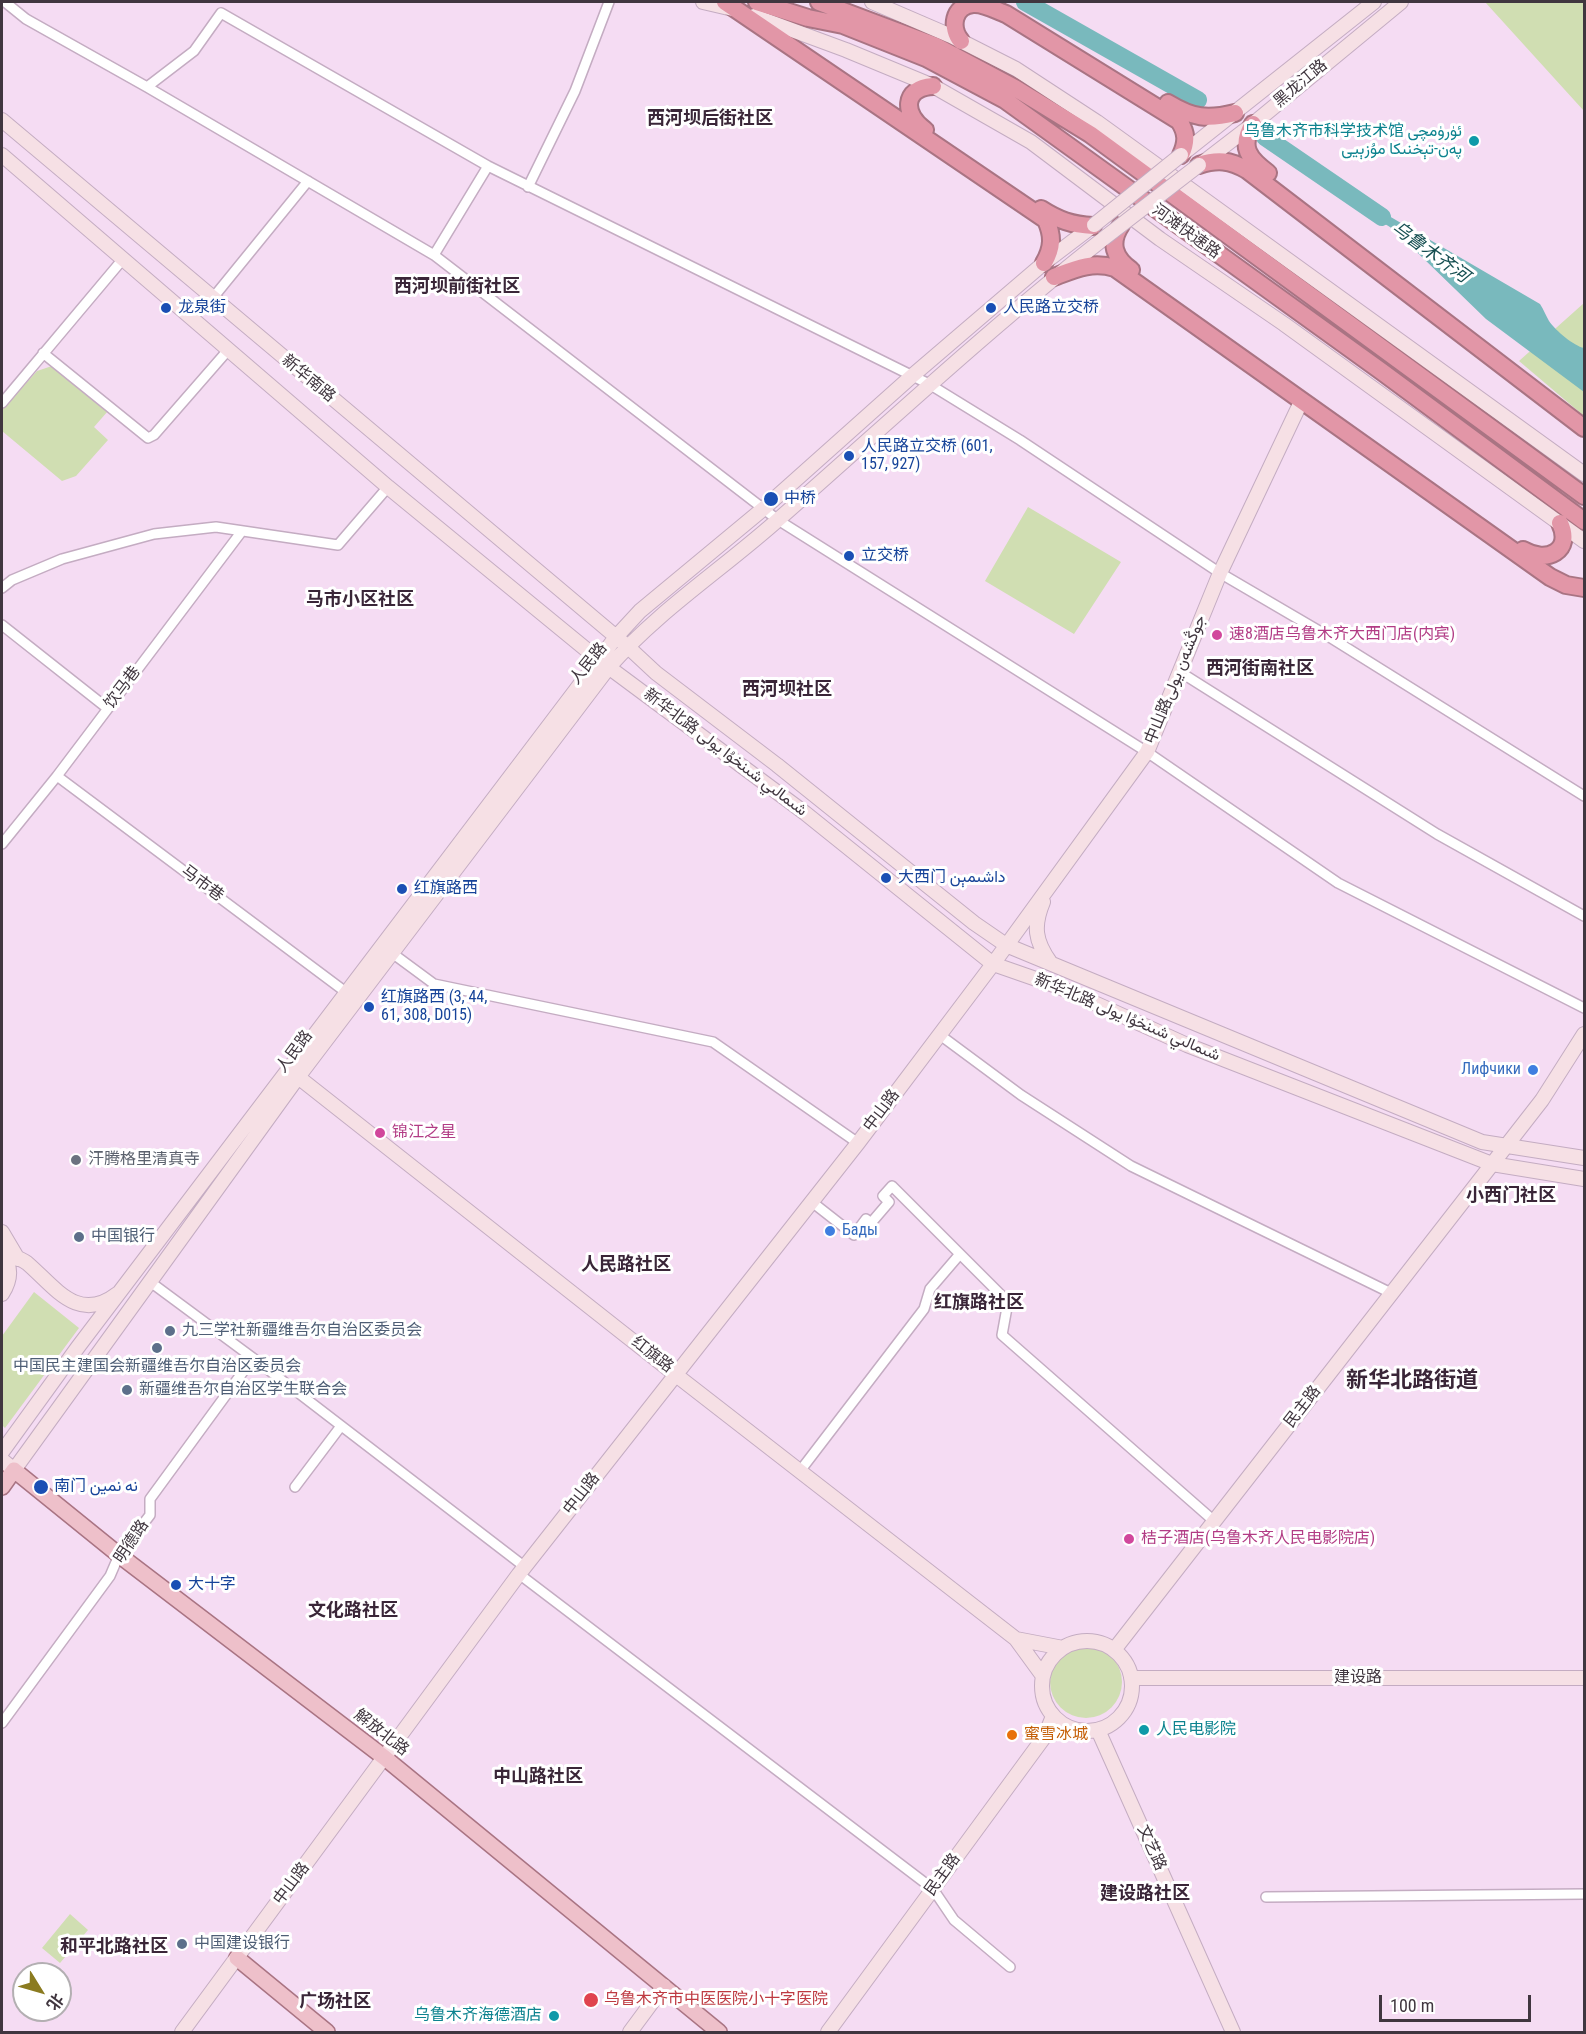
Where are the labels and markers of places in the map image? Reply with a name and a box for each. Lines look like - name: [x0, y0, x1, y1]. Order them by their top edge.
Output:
- place label: 乌鲁木齐市科学技术馆 ئۈرۈمچى پەن-تېخنىكا مۇزېيى: [1244, 122, 1462, 160]
- marker: 乌鲁木齐市科学技术馆 ئۈرۈمچى پەن-تېخنىكا مۇزېيى: [1467, 134, 1481, 148]
- place label: 龙泉街: [178, 298, 226, 318]
- place label: 人民路立交桥: [1003, 298, 1099, 318]
- marker: 龙泉街: [159, 301, 173, 315]
- marker: 人民路立交桥: [984, 301, 998, 315]
- place label: 人民路立交桥 (601, 157, 927): [861, 437, 993, 475]
- marker: 人民路立交桥 (601, 157, 927): [842, 449, 856, 463]
- place label: 中桥: [784, 489, 816, 509]
- marker: 中桥: [762, 490, 780, 508]
- place label: 立交桥: [861, 546, 909, 566]
- marker: 立交桥: [842, 549, 856, 563]
- place label: 速8酒店乌鲁木齐大西门店(内宾): [1229, 625, 1455, 645]
- marker: 速8酒店乌鲁木齐大西门店(内宾): [1210, 628, 1224, 642]
- place label: 大西门 داشىمېن: [898, 868, 1005, 888]
- marker: 大西门 داشىمېن: [879, 871, 893, 885]
- place label: 红旗路西: [414, 879, 478, 899]
- marker: 红旗路西: [395, 882, 409, 896]
- place label: 红旗路西 (3, 44, 61, 308, D015): [381, 988, 487, 1026]
- marker: 红旗路西 (3, 44, 61, 308, D015): [362, 1000, 376, 1014]
- place label: Лифчики: [1461, 1060, 1521, 1080]
- marker: Лифчики: [1526, 1063, 1540, 1077]
- place label: 锦江之星: [392, 1123, 456, 1143]
- marker: 锦江之星: [373, 1126, 387, 1140]
- place label: 汗腾格里清真寺: [88, 1150, 200, 1170]
- marker: 汗腾格里清真寺: [69, 1153, 83, 1167]
- place label: Бады: [842, 1221, 878, 1241]
- marker: Бады: [823, 1224, 837, 1238]
- place label: 中国银行: [91, 1227, 155, 1247]
- marker: 中国银行: [72, 1230, 86, 1244]
- place label: 九三学社新疆维吾尔自治区委员会: [182, 1321, 422, 1341]
- marker: 九三学社新疆维吾尔自治区委员会: [163, 1324, 177, 1338]
- marker: 中国民主建国会新疆维吾尔自治区委员会: [150, 1341, 164, 1355]
- place label: 中国民主建国会新疆维吾尔自治区委员会: [13, 1357, 301, 1377]
- place label: 新疆维吾尔自治区学生联合会: [139, 1380, 347, 1400]
- marker: 新疆维吾尔自治区学生联合会: [120, 1383, 134, 1397]
- place label: 南门 نە نمين: [54, 1477, 138, 1497]
- marker: 南门 نە نمين: [32, 1478, 50, 1496]
- place label: 桔子酒店(乌鲁木齐人民电影院店): [1141, 1529, 1375, 1549]
- marker: 桔子酒店(乌鲁木齐人民电影院店): [1122, 1532, 1136, 1546]
- place label: 大十字: [188, 1575, 236, 1595]
- marker: 大十字: [169, 1578, 183, 1592]
- place label: 人民电影院: [1156, 1720, 1236, 1740]
- marker: 人民电影院: [1137, 1723, 1151, 1737]
- place label: 蜜雪冰城: [1024, 1725, 1088, 1745]
- marker: 蜜雪冰城: [1005, 1728, 1019, 1742]
- place label: 中国建设银行: [194, 1934, 290, 1954]
- marker: 中国建设银行: [175, 1937, 189, 1951]
- place label: 乌鲁木齐市中医医院小十字医院: [604, 1990, 828, 2010]
- marker: 乌鲁木齐市中医医院小十字医院: [582, 1991, 600, 2009]
- place label: 乌鲁木齐海德酒店: [414, 2006, 542, 2026]
- marker: 乌鲁木齐海德酒店: [547, 2009, 561, 2023]

